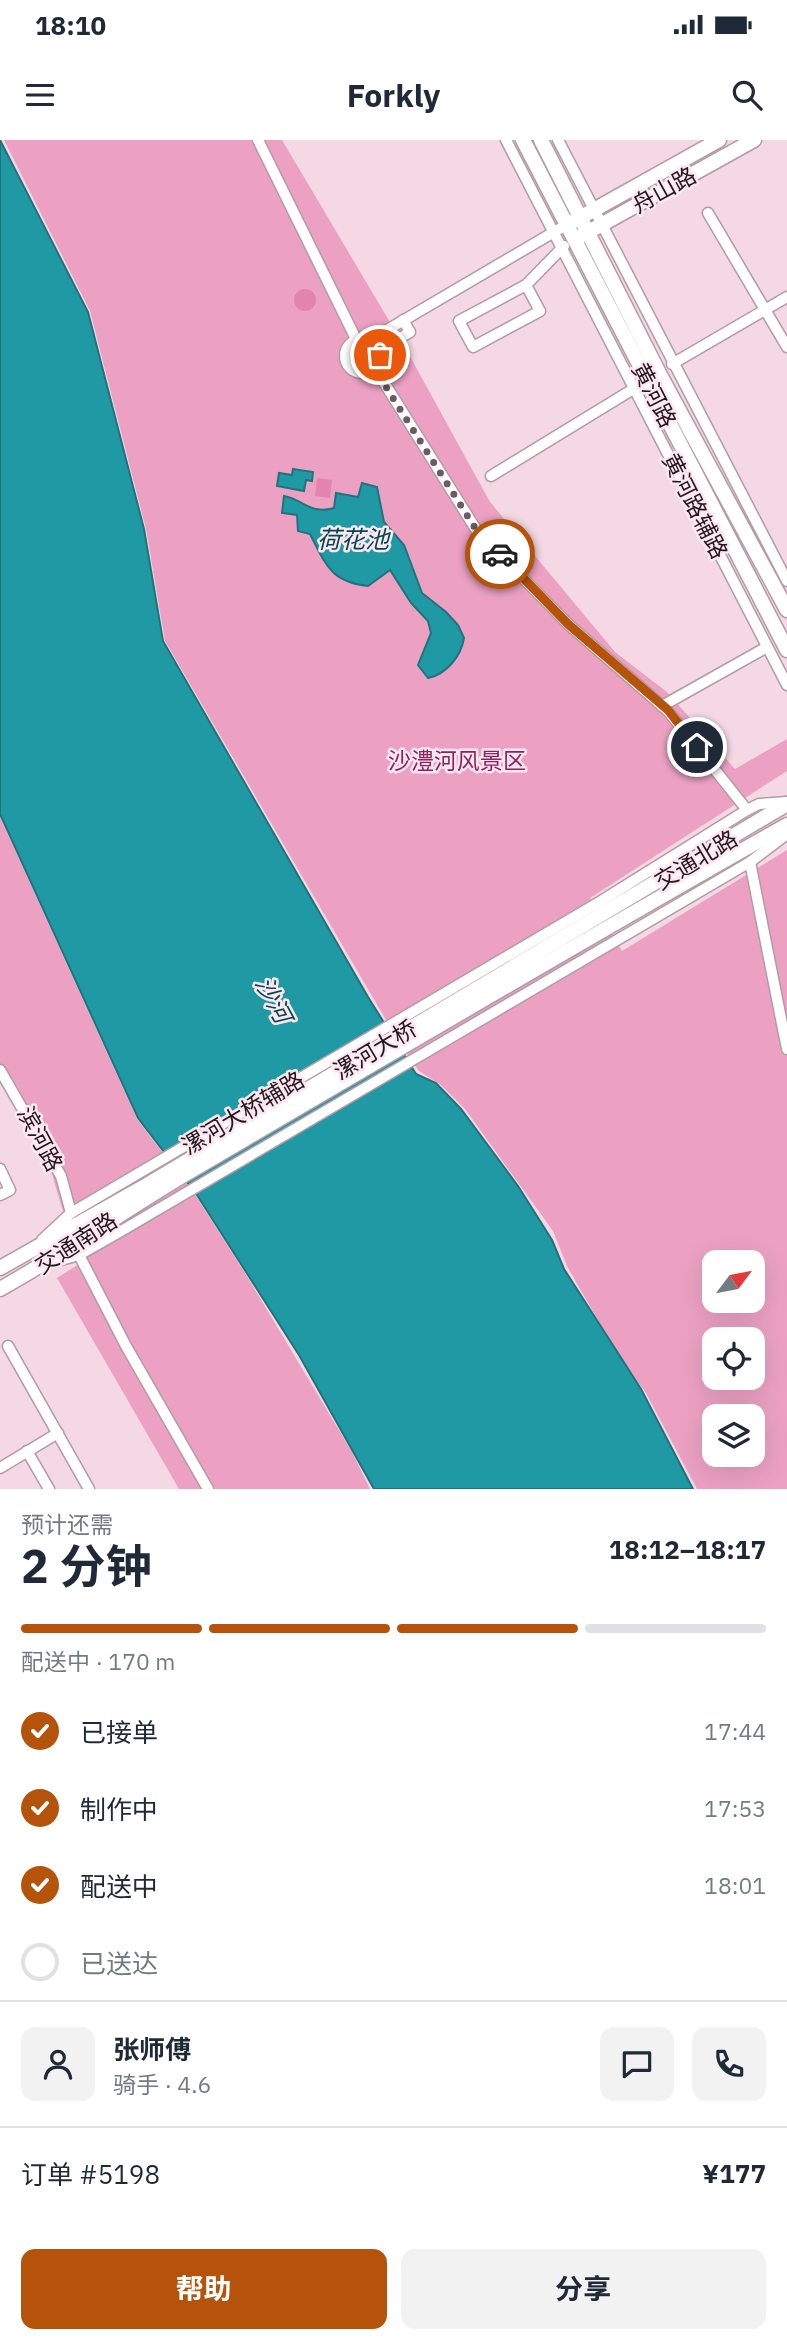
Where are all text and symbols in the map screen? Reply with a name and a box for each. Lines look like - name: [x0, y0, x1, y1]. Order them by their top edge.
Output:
- text: 18:10: [35, 8, 106, 42]
- text: Forkly: [347, 74, 440, 116]
- icon: menu: [21, 76, 59, 114]
- icon: search: [728, 76, 766, 114]
- street label: 舟山路: [626, 159, 701, 219]
- pin: [350, 325, 410, 385]
- icon: bag: [361, 336, 399, 374]
- street label: 黄河路: [626, 357, 684, 432]
- street label: 黄河路辅路: [656, 448, 735, 564]
- courier: [465, 519, 535, 589]
- water label: 荷花池: [317, 523, 391, 555]
- icon: car: [481, 535, 519, 573]
- pin: [667, 717, 727, 777]
- icon: home: [678, 728, 716, 766]
- park label: 沙澧河风景区: [388, 745, 526, 775]
- street label: 交通北路: [648, 823, 743, 896]
- water label: 沙河: [248, 971, 301, 1032]
- street label: 漯河大桥: [327, 1013, 422, 1086]
- street label: 漯河大桥辅路: [176, 1064, 309, 1161]
- street label: 滨河路: [11, 1101, 70, 1176]
- street label: 交通南路: [29, 1205, 122, 1280]
- north arrow: [702, 1250, 765, 1312]
- map controls: [702, 1250, 765, 1467]
- button: locate: [702, 1327, 765, 1390]
- button: layers: [702, 1404, 765, 1467]
- text: 预计还需: [21, 1509, 113, 1539]
- text: 18:12–18:17: [609, 1532, 766, 1566]
- text: 2 分钟: [21, 1536, 151, 1596]
- text: 配送中 · 170 m: [21, 1646, 175, 1676]
- icon: check: [21, 1712, 59, 1750]
- text: 已接单: [80, 1715, 158, 1749]
- text: 17:44: [704, 1716, 766, 1746]
- icon: check: [21, 1789, 59, 1827]
- text: 制作中: [80, 1792, 158, 1826]
- text: 17:53: [704, 1793, 766, 1823]
- icon: check: [21, 1866, 59, 1904]
- text: 配送中: [80, 1869, 158, 1903]
- text: 18:01: [704, 1870, 766, 1900]
- text: 已送达: [80, 1946, 158, 1980]
- button: person: [21, 2027, 95, 2101]
- button: chat: [600, 2027, 674, 2101]
- button: phone: [692, 2027, 766, 2101]
- text: 张师傅: [113, 2032, 191, 2066]
- text: 骑手 · 4.6: [113, 2069, 211, 2099]
- text: ¥177: [702, 2156, 766, 2190]
- text: 订单 #5198: [21, 2157, 160, 2191]
- button: 帮助: [21, 2249, 387, 2329]
- button: 分享: [401, 2249, 766, 2329]

